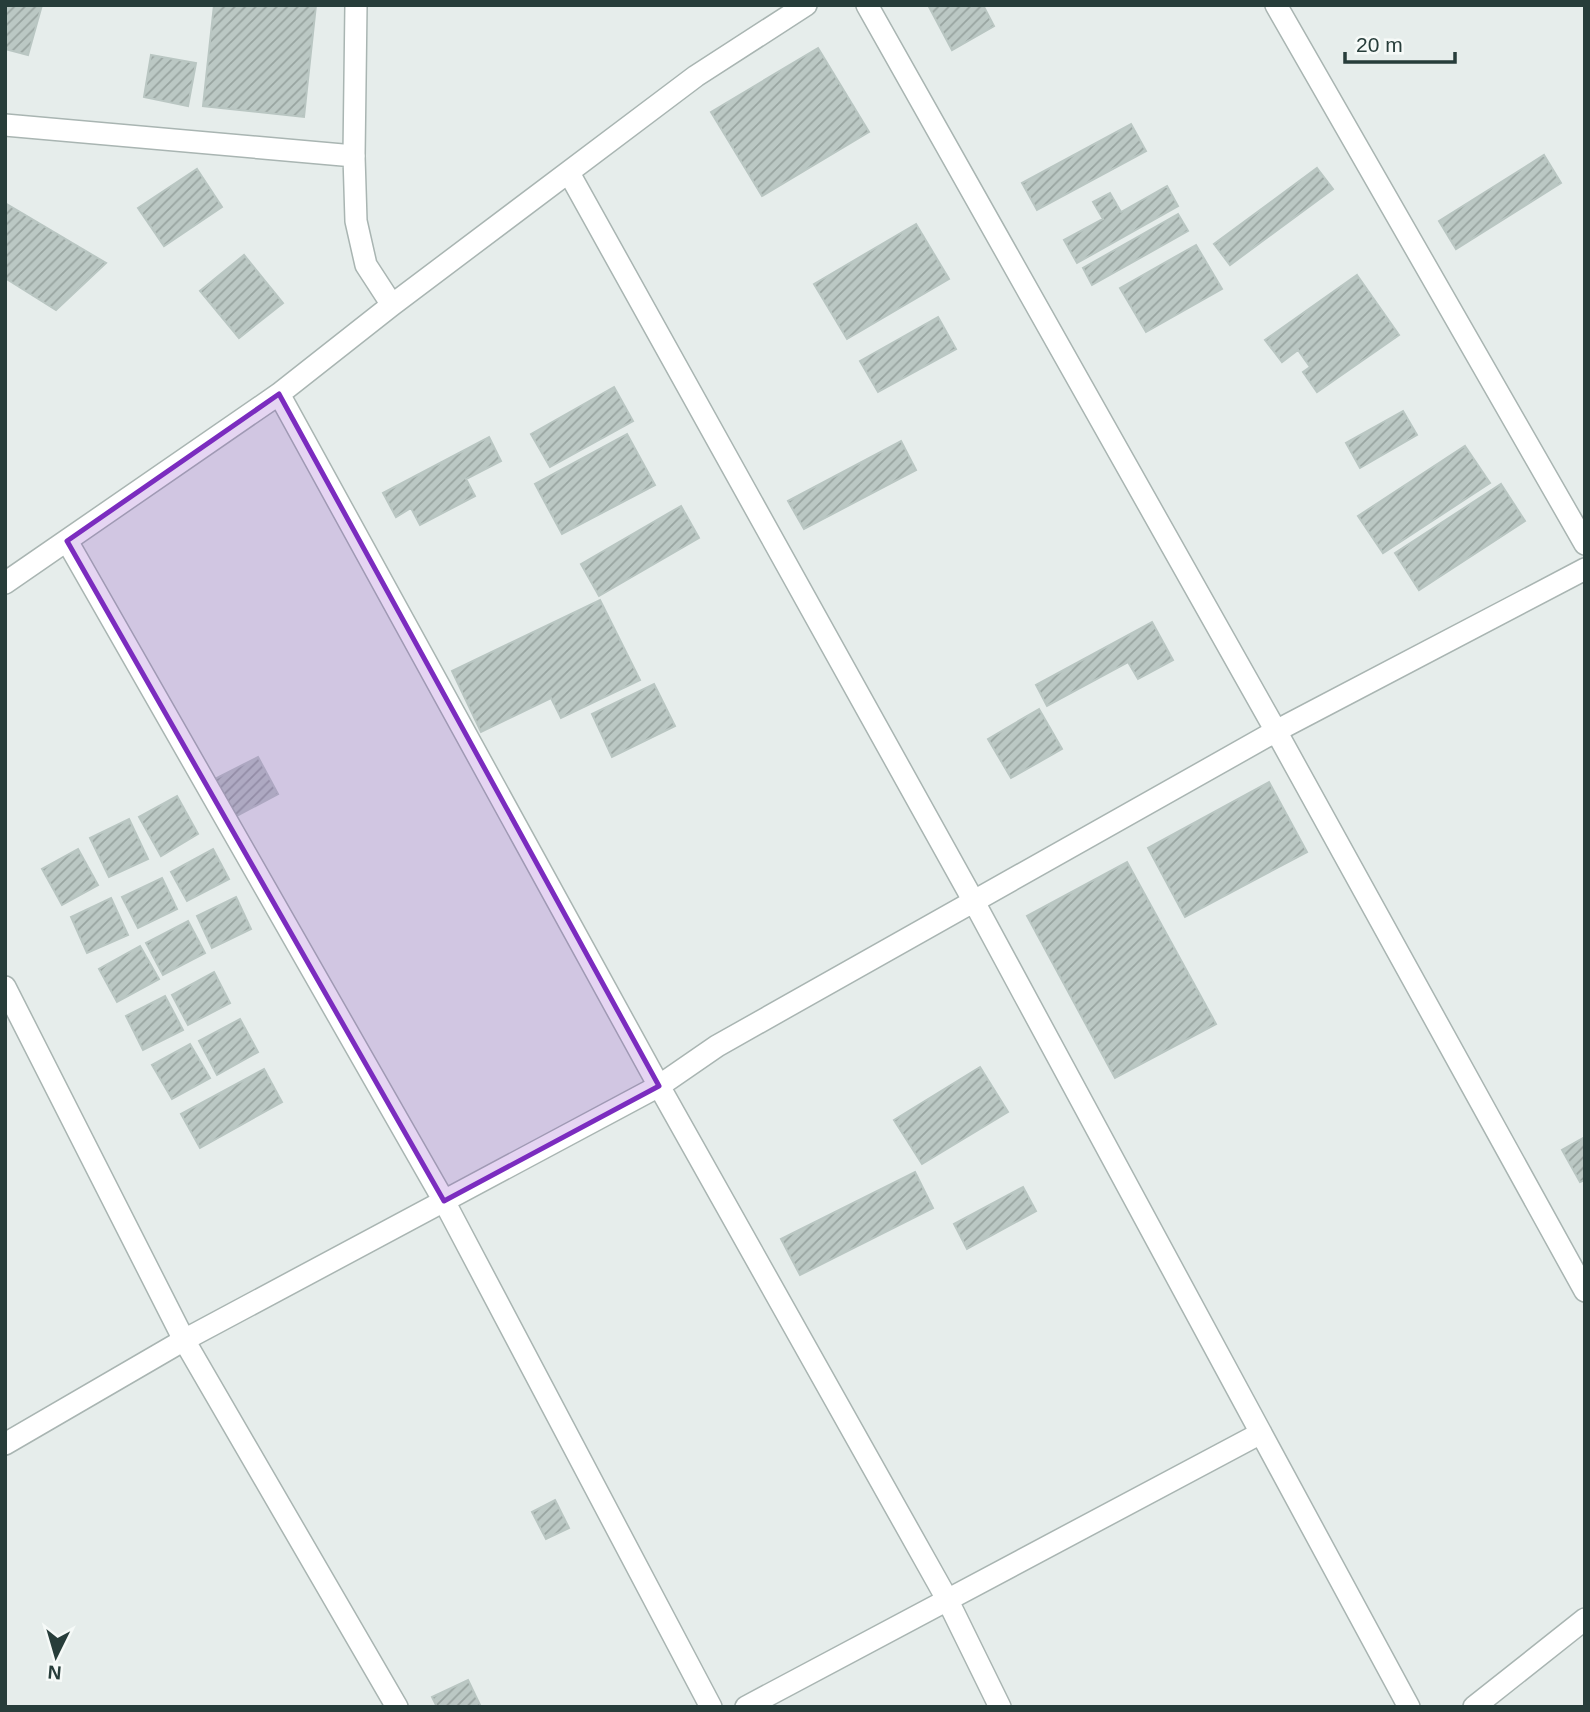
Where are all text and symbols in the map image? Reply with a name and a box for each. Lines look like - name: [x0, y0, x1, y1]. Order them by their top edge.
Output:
- scale bar: [1345, 21, 1455, 65]
- text: 20 m: [1356, 33, 1403, 56]
- north arrow: [21, 1621, 91, 1691]
- text: N: [47, 1661, 62, 1683]

